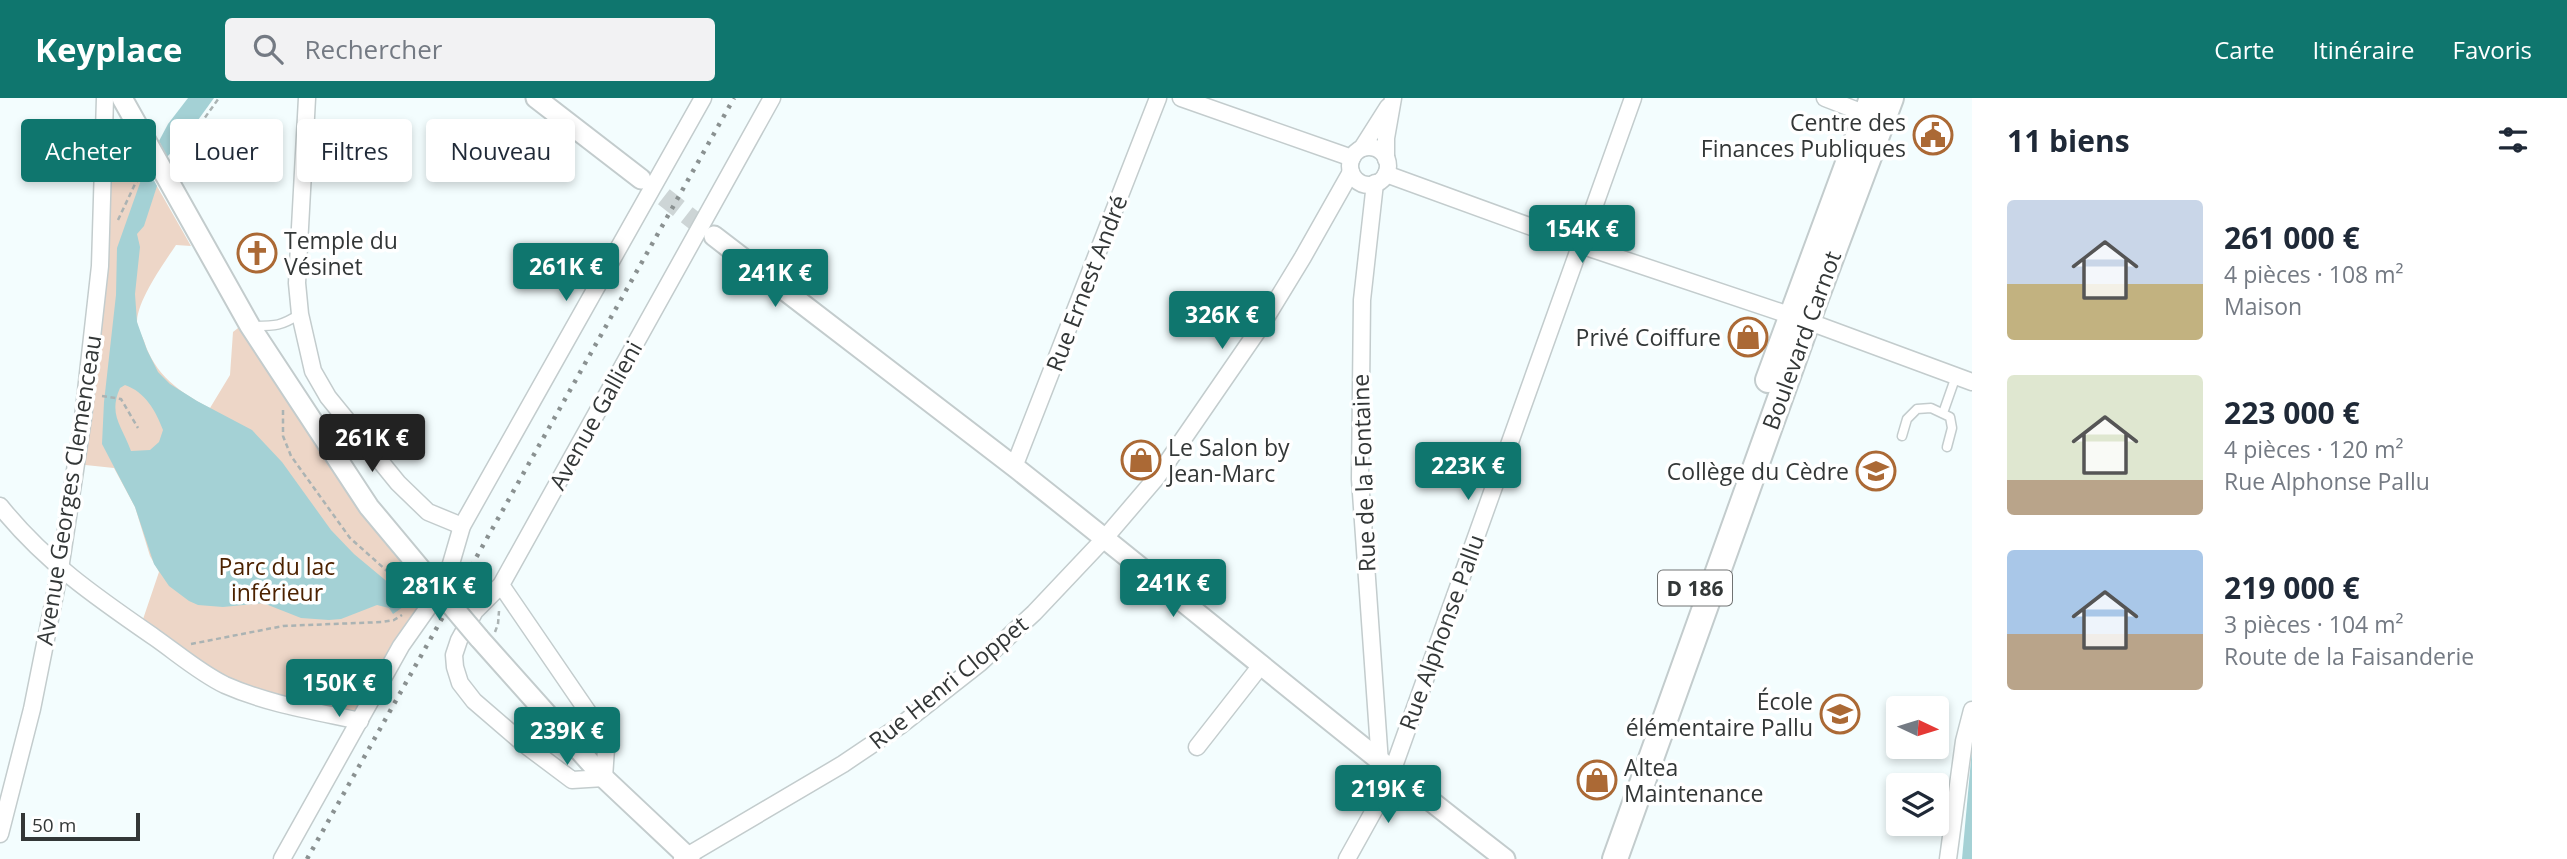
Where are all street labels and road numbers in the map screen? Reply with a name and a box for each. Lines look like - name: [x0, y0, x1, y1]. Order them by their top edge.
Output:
- street label: Rue Ernest André: [1038, 190, 1134, 376]
- street label: Boulevard Carnot: [1754, 246, 1848, 434]
- street label: Avenue Georges Clemenceau: [28, 333, 108, 647]
- street label: Avenue Gallieni: [541, 335, 649, 495]
- street label: Rue de la Fontaine: [1344, 373, 1382, 573]
- street label: Rue Alphonse Pallu: [1391, 530, 1491, 734]
- road number: D 186: [1658, 570, 1732, 606]
- street label: Rue Henri Cloppet: [862, 608, 1034, 756]

